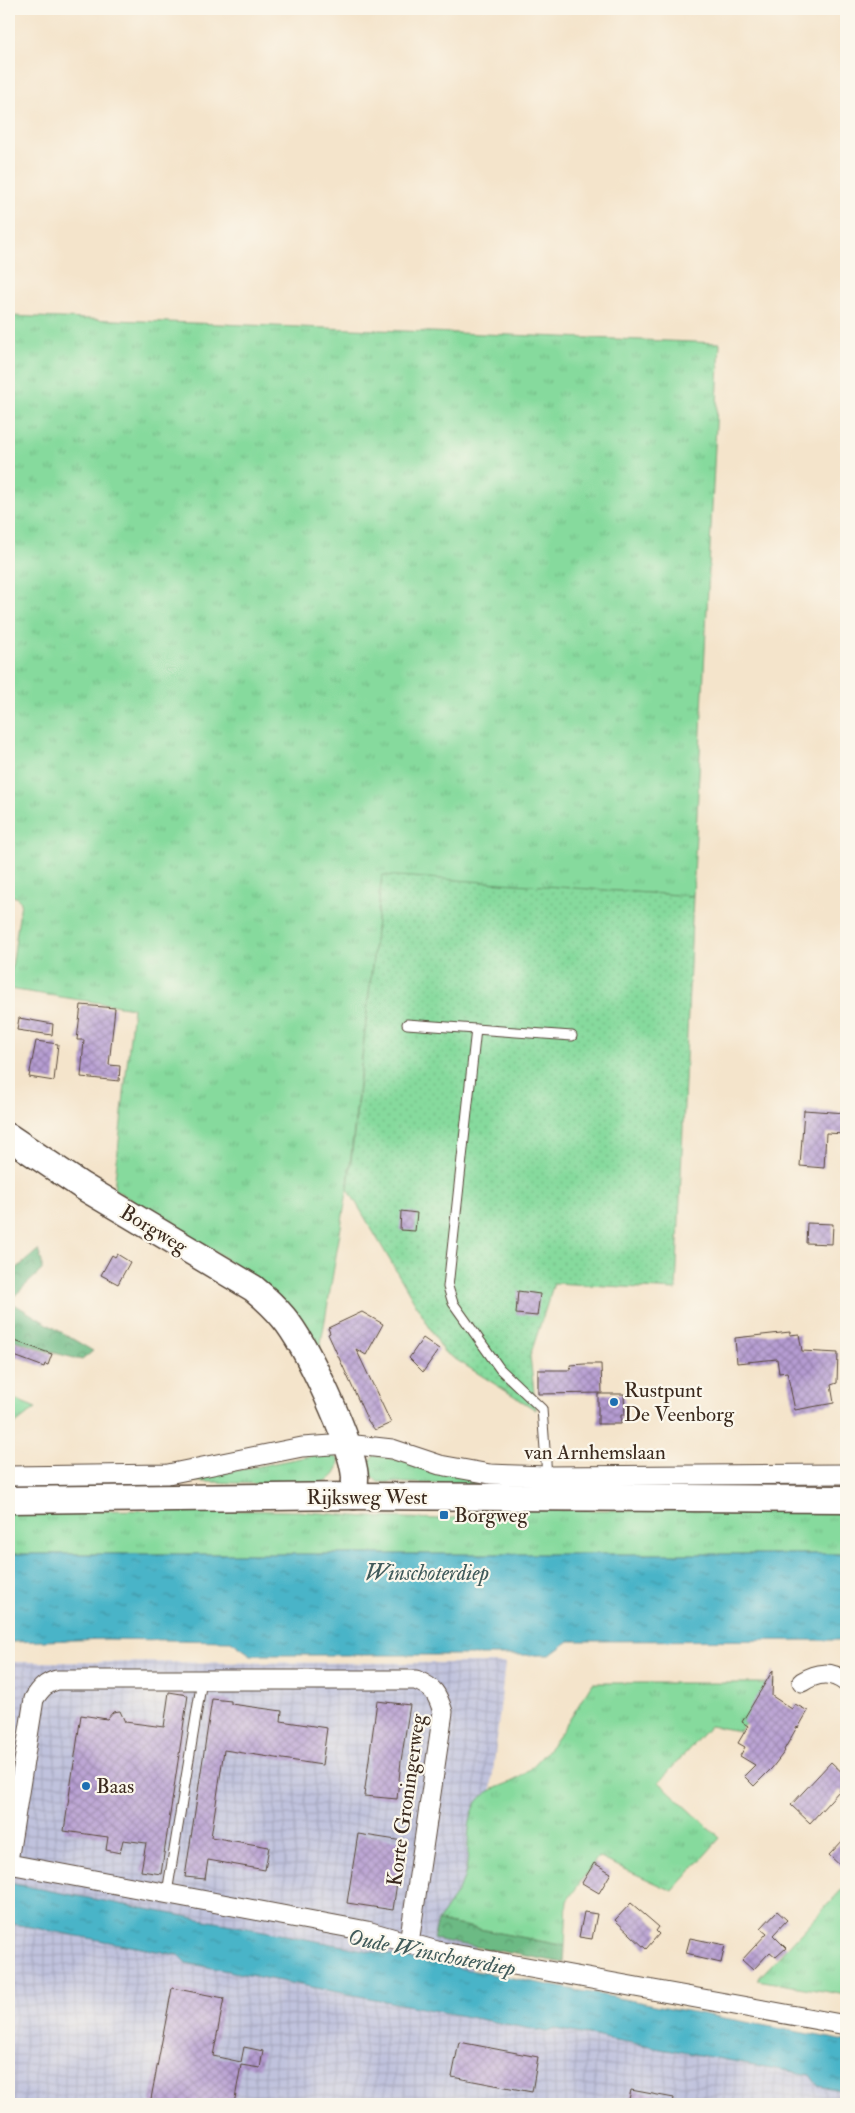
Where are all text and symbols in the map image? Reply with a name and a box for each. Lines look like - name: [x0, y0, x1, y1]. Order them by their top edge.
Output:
- street label: Borgweg: [115, 1199, 193, 1260]
- place label: Rustpunt De Veenborg: [624, 1377, 735, 1428]
- marker: Rustpunt De Veenborg: [608, 1396, 620, 1408]
- street label: van Arnhemslaan: [523, 1439, 666, 1466]
- street label: Rijksweg West: [306, 1484, 428, 1511]
- place label: Borgweg: [454, 1502, 529, 1529]
- marker: Borgweg: [438, 1509, 450, 1521]
- water label: Winschoterdiep: [365, 1559, 489, 1587]
- street label: Korte Groningerweg: [381, 1711, 432, 1888]
- place label: Baas: [96, 1773, 134, 1800]
- marker: Baas: [80, 1780, 92, 1792]
- water label: Oude Winschoterdiep: [345, 1923, 518, 1983]

